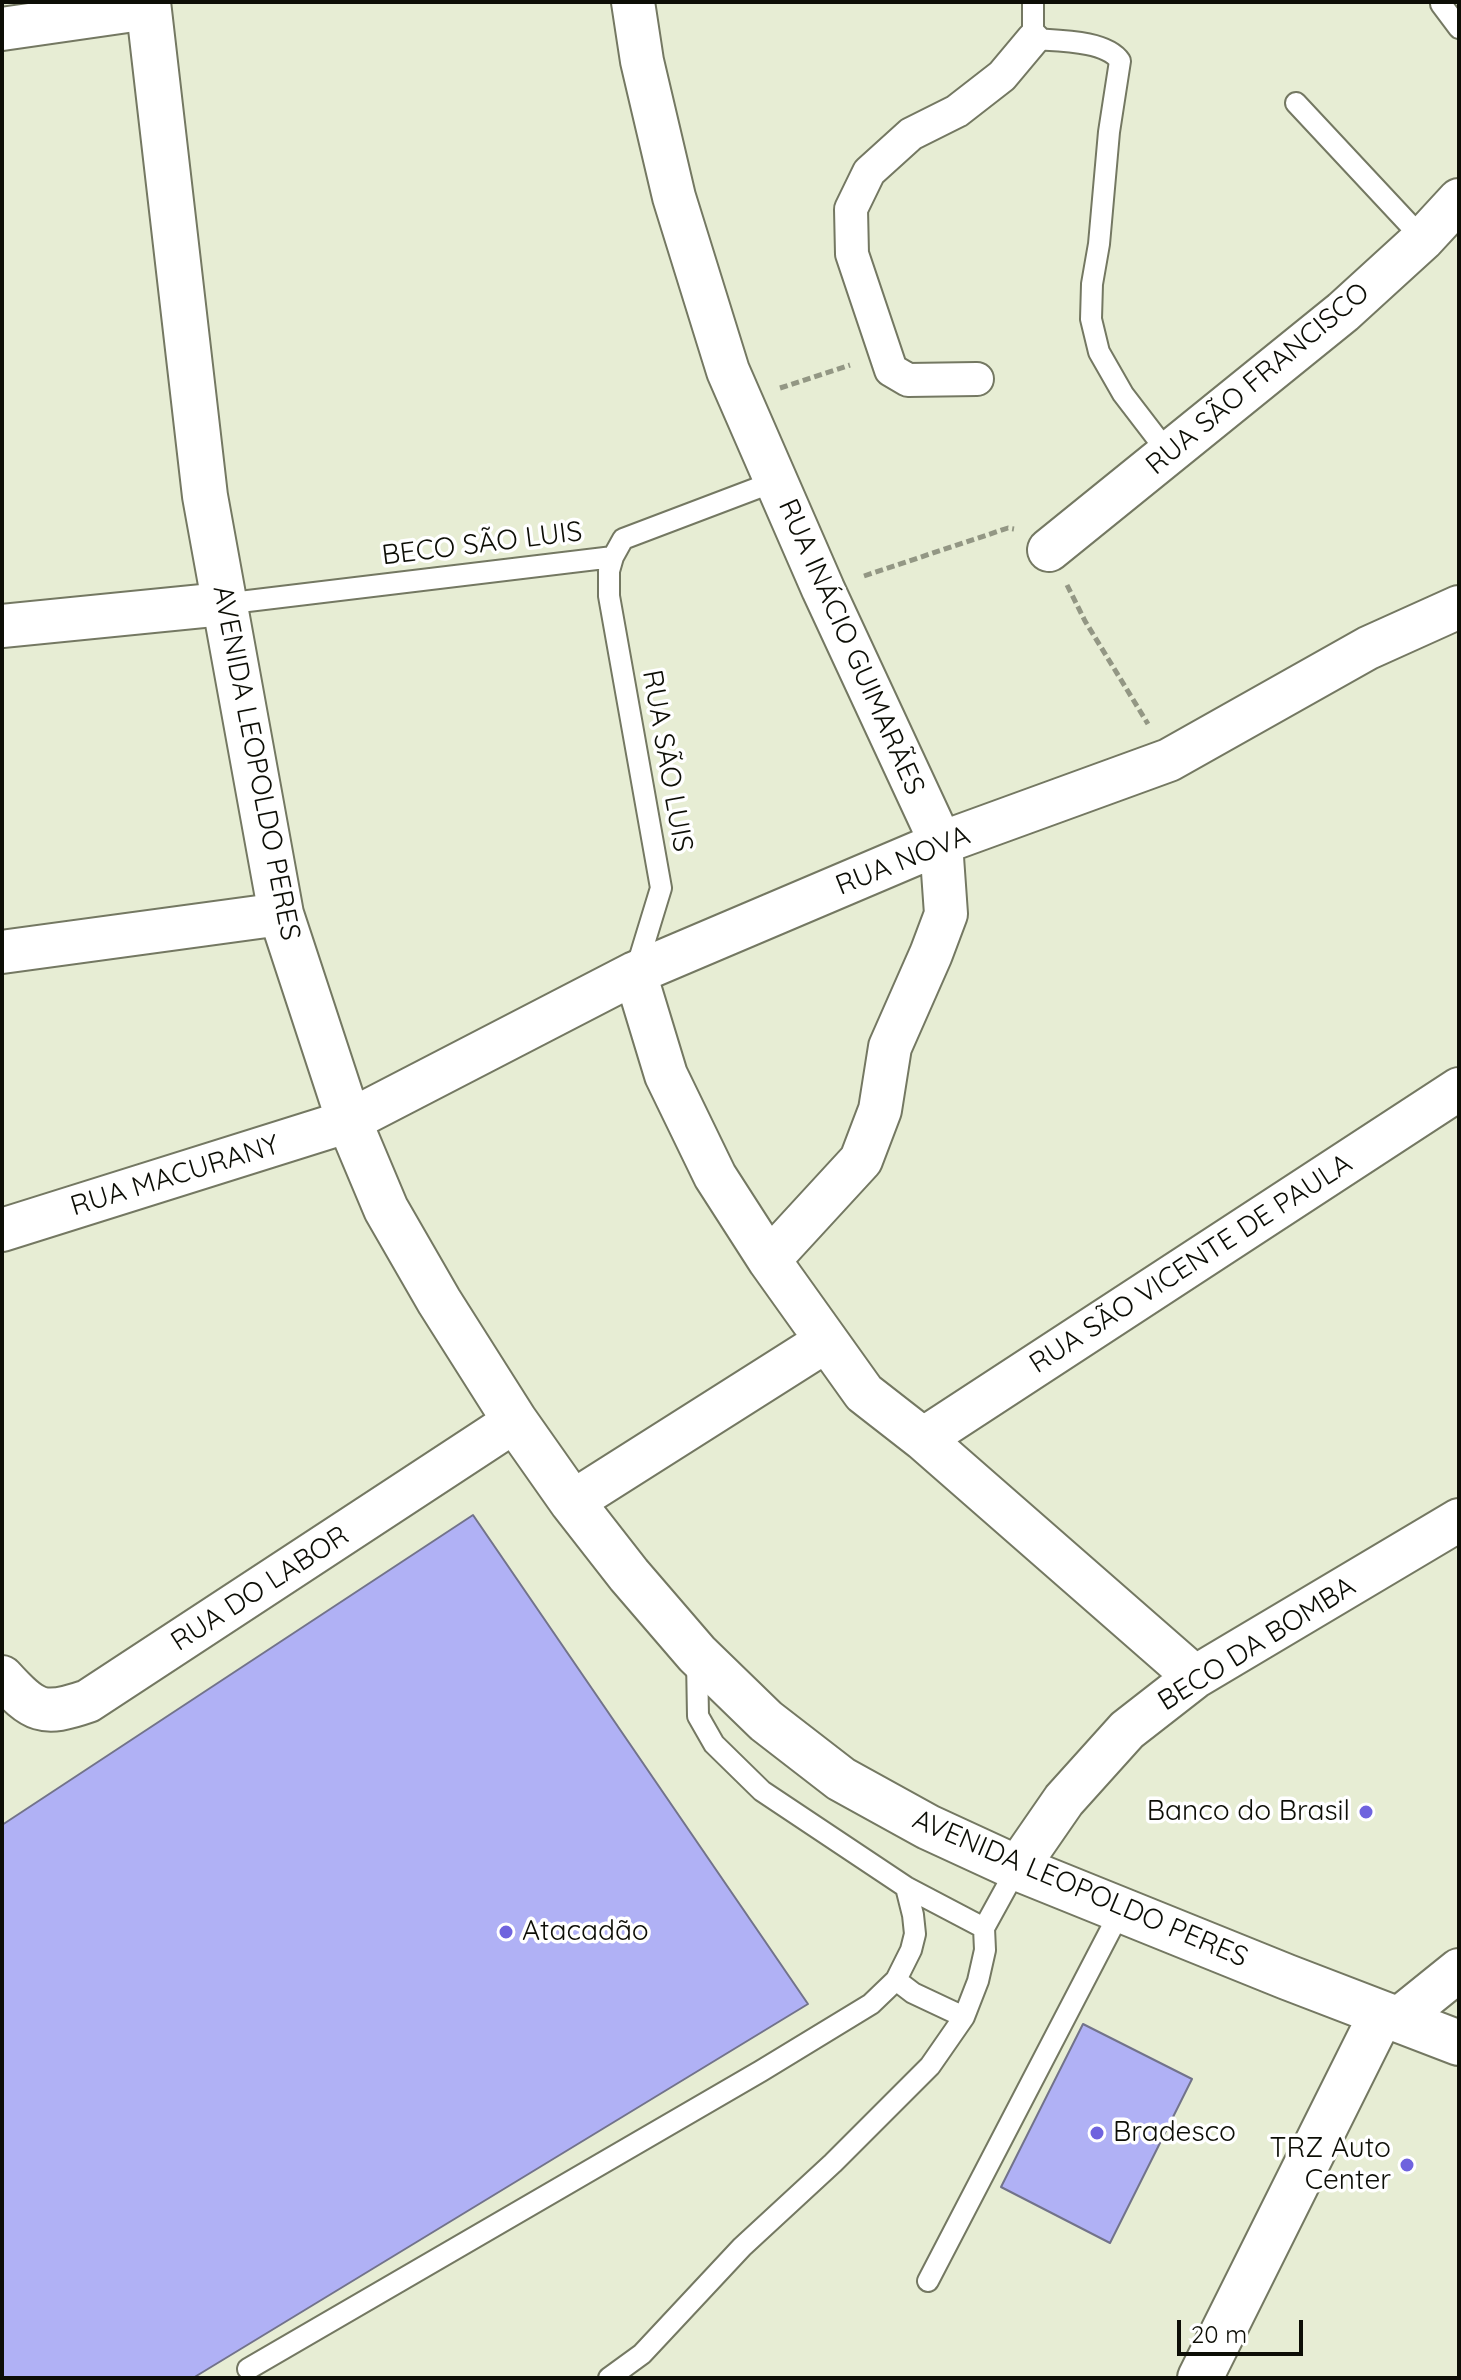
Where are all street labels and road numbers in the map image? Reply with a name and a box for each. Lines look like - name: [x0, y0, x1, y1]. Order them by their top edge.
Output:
- street label: RUA SÃO FRANCISCO: [1140, 276, 1376, 482]
- street label: RUA INÁCIO GUIMARÃES: [771, 494, 931, 800]
- street label: BECO SÃO LUIS: [380, 515, 584, 573]
- street label: AVENIDA LEOPOLDO PERES: [205, 583, 307, 943]
- street label: RUA SÃO LUIS: [634, 667, 700, 855]
- street label: RUA NOVA: [831, 819, 975, 903]
- street label: RUA MACURANY: [67, 1128, 283, 1224]
- street label: RUA SÃO VICENTE DE PAULA: [1023, 1147, 1359, 1381]
- street label: RUA DO LABOR: [165, 1519, 355, 1659]
- street label: BECO DA BOMBA: [1152, 1570, 1362, 1718]
- street label: AVENIDA LEOPOLDO PERES: [907, 1803, 1253, 1975]

